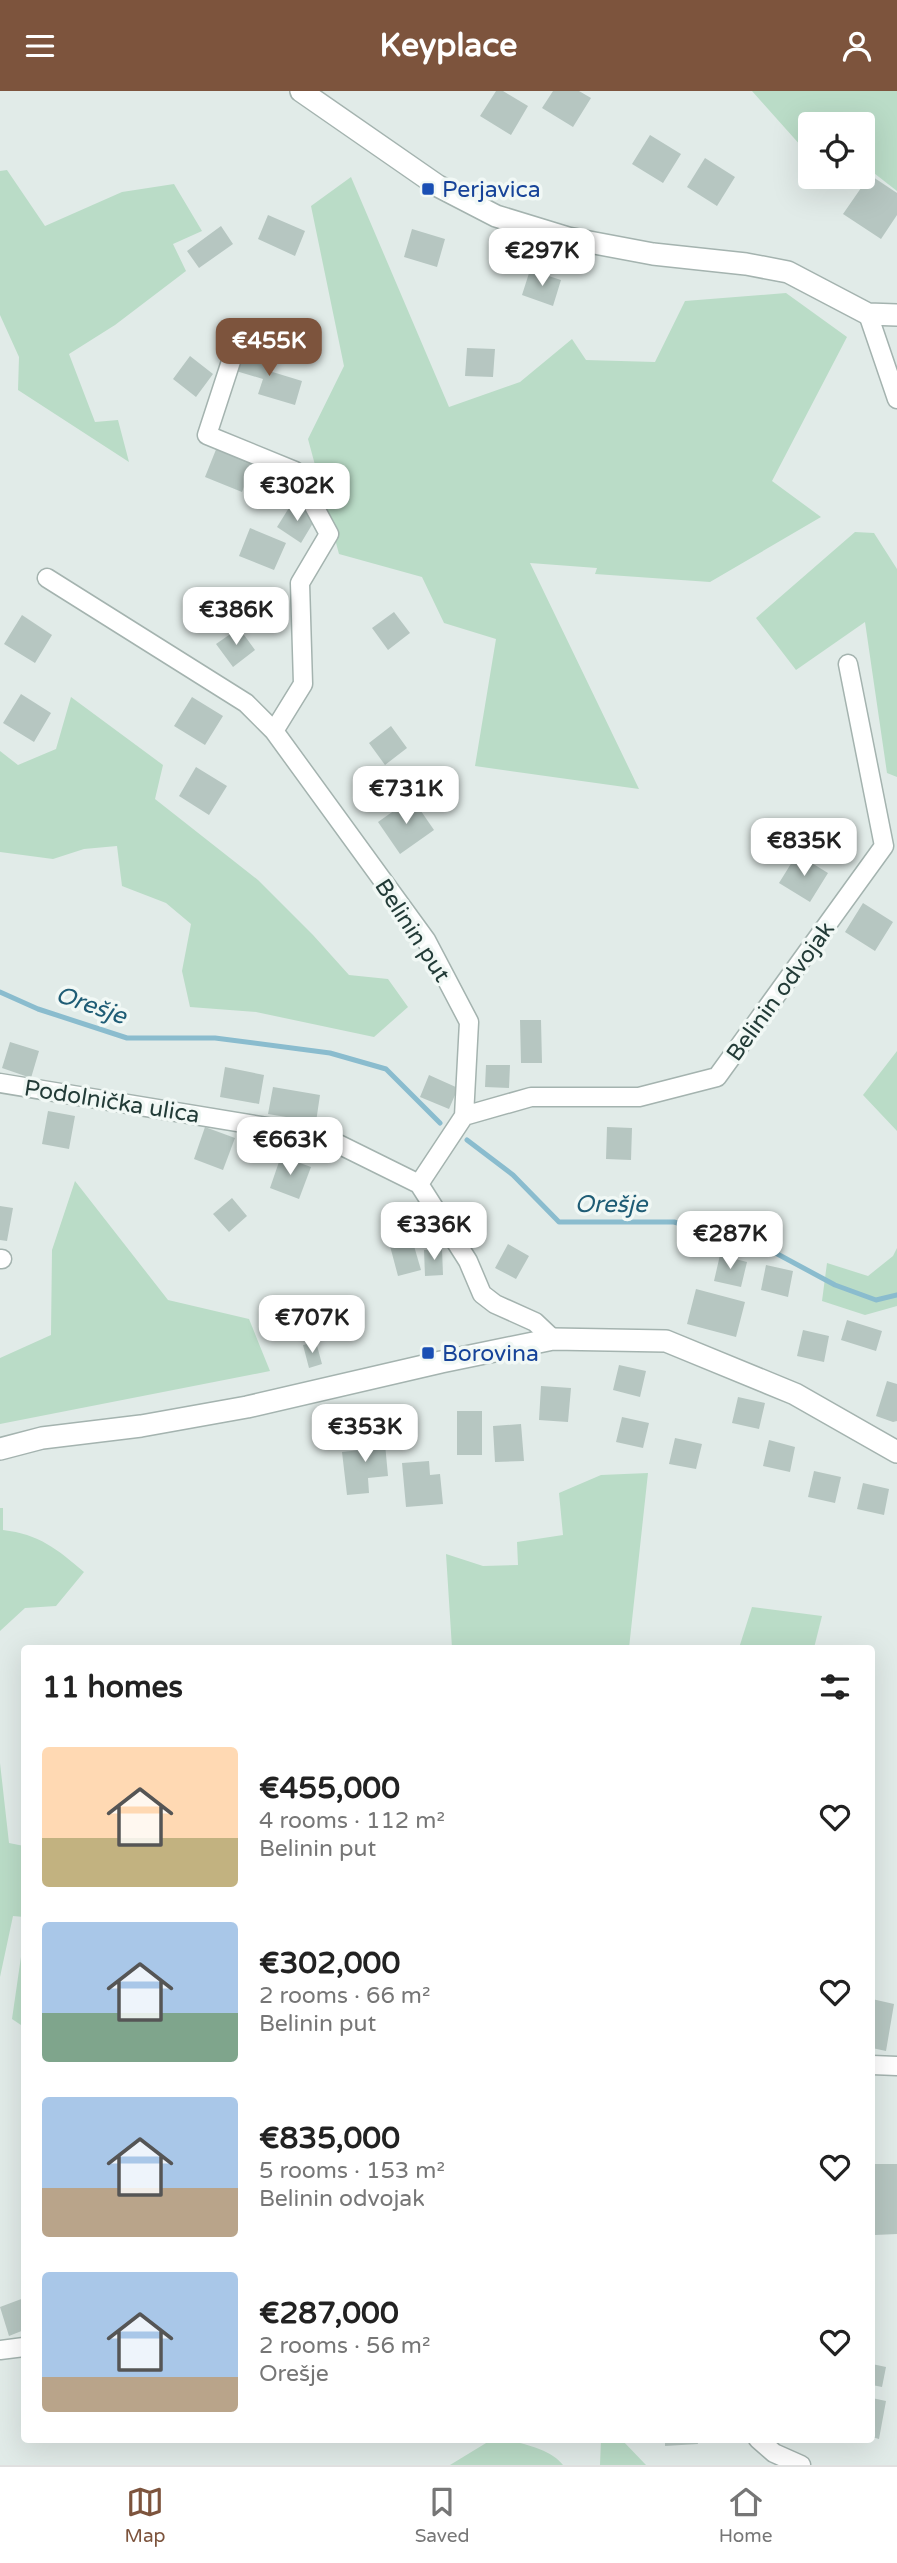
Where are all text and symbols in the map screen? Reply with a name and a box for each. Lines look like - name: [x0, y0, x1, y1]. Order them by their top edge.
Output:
- icon: menu: [21, 27, 59, 65]
- text: Keyplace: [380, 27, 517, 65]
- icon: person: [838, 27, 876, 65]
- map controls: [798, 112, 875, 189]
- button: locate: [798, 112, 875, 189]
- place label: Perjavica: [442, 176, 541, 204]
- marker: Perjavica: [420, 181, 436, 197]
- pin: €297K: [493, 229, 591, 288]
- text: €297K: [505, 237, 579, 265]
- pin: €455K: [220, 319, 318, 378]
- text: €455K: [232, 327, 306, 355]
- pin: €302K: [248, 463, 346, 523]
- text: €302K: [260, 472, 334, 500]
- pin: €386K: [187, 587, 285, 647]
- text: €386K: [199, 596, 273, 624]
- pin: €731K: [357, 767, 455, 826]
- text: €731K: [369, 775, 443, 803]
- pin: €835K: [755, 819, 853, 878]
- text: €835K: [767, 827, 841, 855]
- street label: Belinin put: [368, 874, 456, 988]
- street label: Belinin odvojak: [721, 916, 841, 1067]
- water label: Orešje: [52, 980, 131, 1032]
- street label: Podolnička ulica: [22, 1074, 202, 1130]
- pin: €663K: [241, 1117, 339, 1177]
- text: €663K: [253, 1126, 327, 1154]
- water label: Orešje: [575, 1190, 649, 1219]
- pin: €336K: [385, 1203, 483, 1262]
- text: €336K: [397, 1211, 471, 1239]
- pin: €287K: [681, 1211, 779, 1271]
- text: €287K: [693, 1220, 767, 1248]
- pin: €707K: [263, 1295, 361, 1355]
- text: €707K: [275, 1304, 349, 1332]
- place label: Borovina: [442, 1340, 539, 1368]
- marker: Borovina: [420, 1345, 436, 1361]
- pin: €353K: [316, 1405, 414, 1464]
- text: €353K: [328, 1413, 402, 1441]
- icon: filters: [816, 1668, 854, 1706]
- text: 11 homes: [42, 1669, 183, 1706]
- text: €455,000: [259, 1770, 400, 1807]
- icon: home: [98, 1775, 182, 1859]
- icon: heart: [816, 1798, 854, 1836]
- text: 4 rooms · 112 m²: [259, 1807, 445, 1835]
- text: Belinin put: [259, 1835, 376, 1863]
- text: €302,000: [259, 1945, 400, 1982]
- icon: home: [98, 1950, 182, 2034]
- icon: heart: [816, 1973, 854, 2011]
- text: 2 rooms · 66 m²: [259, 1982, 430, 2010]
- text: Belinin put: [259, 2010, 376, 2038]
- text: €835,000: [259, 2120, 400, 2157]
- icon: home: [98, 2125, 182, 2209]
- icon: heart: [816, 2148, 854, 2186]
- text: 5 rooms · 153 m²: [259, 2157, 445, 2185]
- text: Belinin odvojak: [259, 2185, 425, 2213]
- text: €287,000: [259, 2295, 399, 2332]
- icon: home: [98, 2300, 182, 2384]
- icon: heart: [816, 2323, 854, 2361]
- text: 2 rooms · 56 m²: [259, 2332, 430, 2360]
- text: Orešje: [259, 2360, 329, 2388]
- tab: Map: [125, 2483, 166, 2547]
- tab: Saved: [415, 2483, 470, 2547]
- tab: Home: [719, 2483, 772, 2547]

